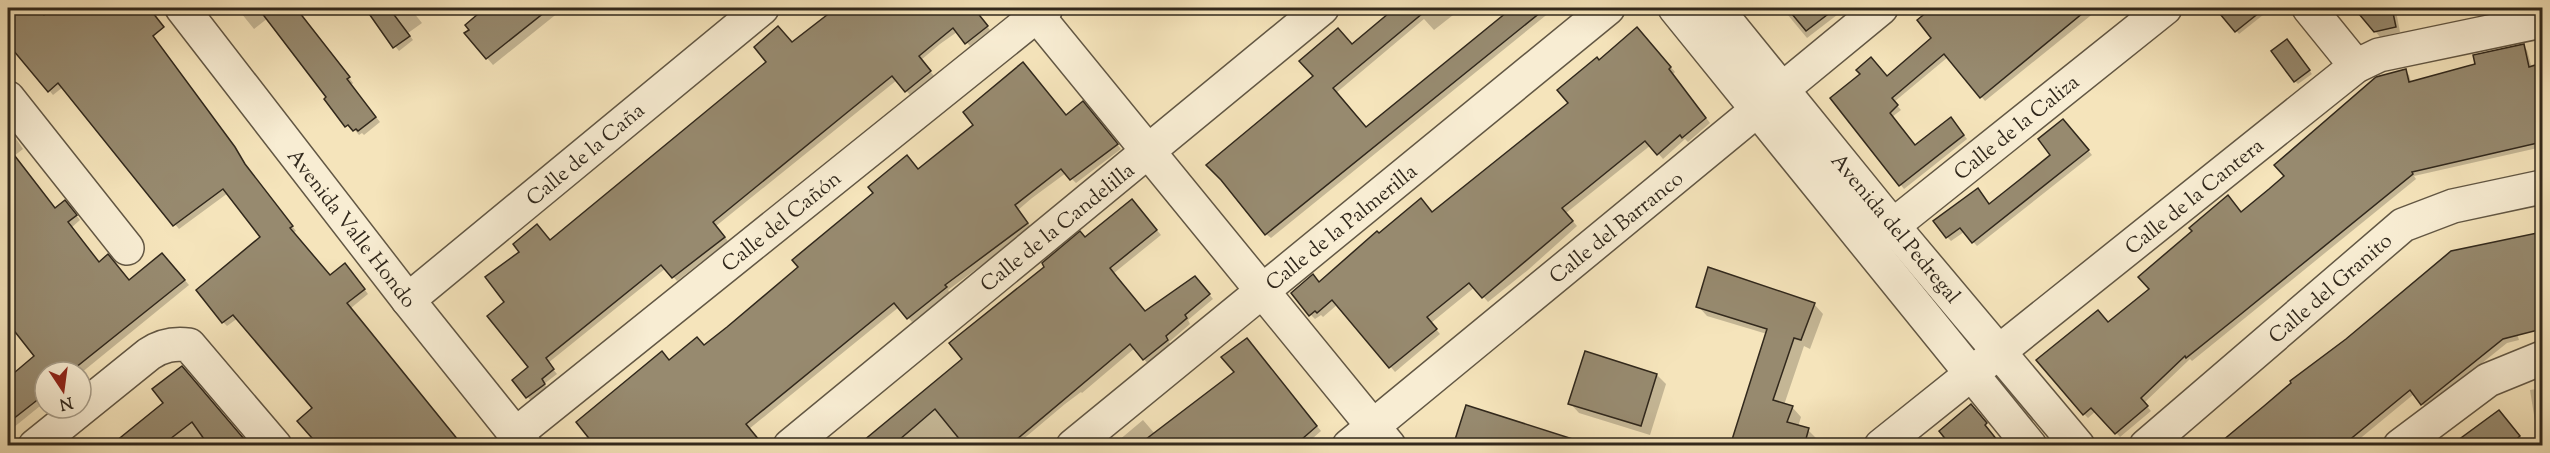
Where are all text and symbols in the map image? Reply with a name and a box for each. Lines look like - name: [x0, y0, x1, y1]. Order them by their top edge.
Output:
- street label: Calle de la Caliza: [1948, 68, 2087, 189]
- street label: Calle de la Caña: [521, 97, 652, 214]
- street label: Calle de la Cantera: [2119, 132, 2271, 263]
- street label: Avenida Valle Hondo: [279, 143, 422, 315]
- street label: Avenida del Pedregal: [1823, 148, 1966, 311]
- street label: Calle de la Candelilla: [975, 157, 1142, 300]
- street label: Calle de la Palmerilla: [1260, 158, 1425, 299]
- street label: Calle del Cañón: [716, 165, 848, 280]
- street label: Calle del Barranco: [1544, 165, 1691, 292]
- street label: Calle del Granito: [2263, 227, 2400, 352]
- north arrow: [33, 360, 93, 420]
- text: N: [57, 390, 75, 415]

